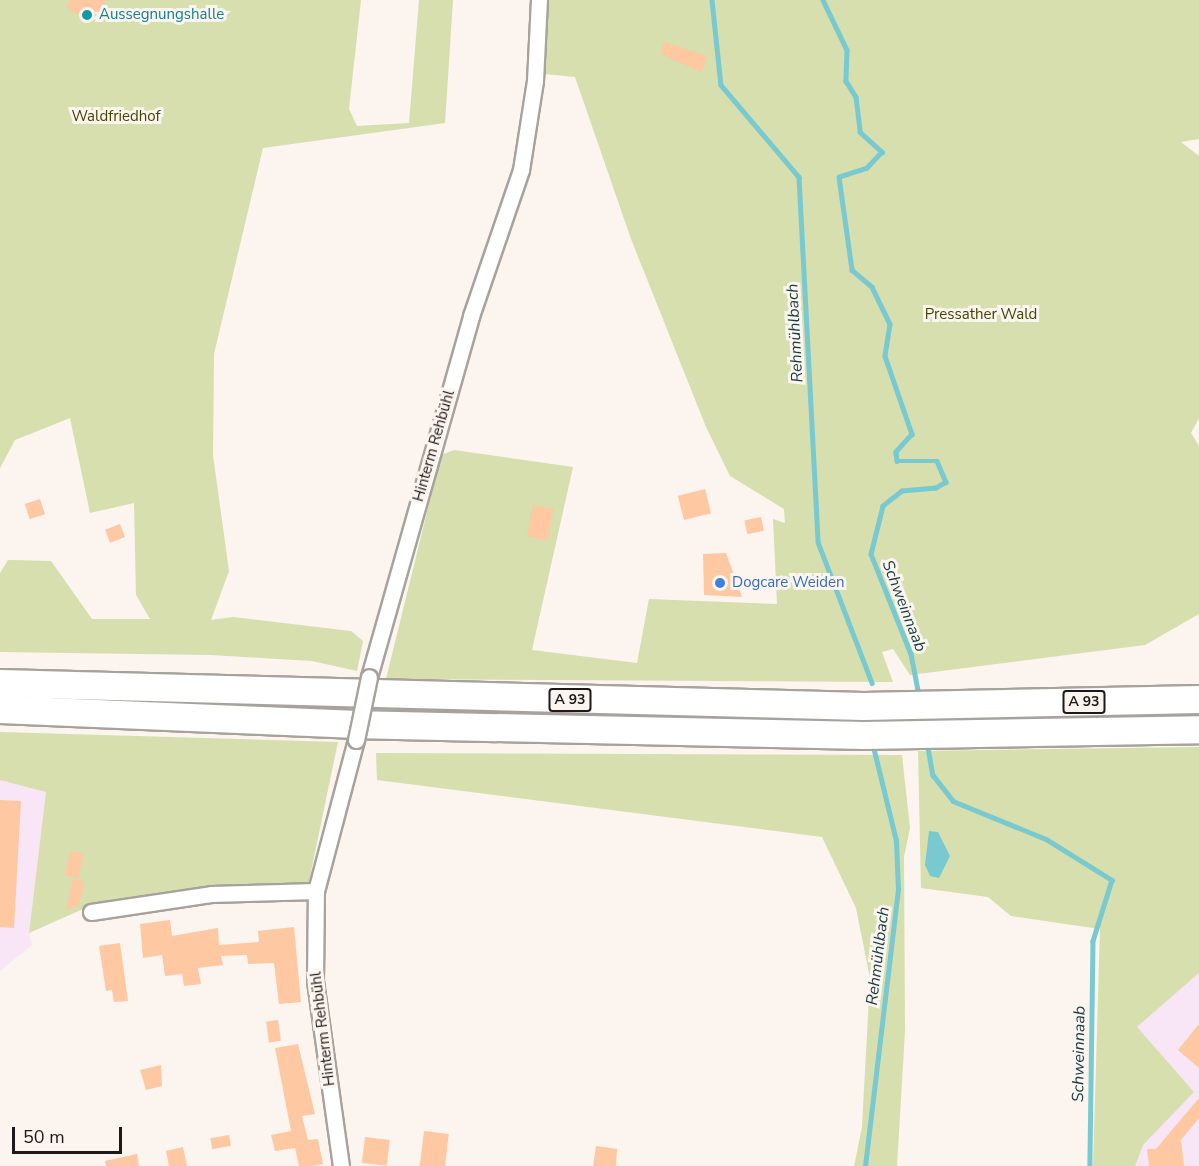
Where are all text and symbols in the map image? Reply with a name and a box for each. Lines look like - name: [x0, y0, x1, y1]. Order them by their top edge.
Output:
- place label: Aussegnungshalle: [99, 6, 224, 24]
- marker: Aussegnungshalle: [80, 8, 94, 22]
- park label: Waldfriedhof: [71, 108, 161, 126]
- water label: Rehmühlbach: [783, 283, 807, 383]
- park label: Pressather Wald: [925, 306, 1037, 324]
- street label: Hinterm Rehbühl: [409, 388, 459, 504]
- water label: Schweinnaab: [878, 558, 930, 654]
- place label: Dogcare Weiden: [732, 574, 845, 592]
- marker: Dogcare Weiden: [713, 576, 727, 590]
- road number: A 93: [548, 689, 592, 711]
- road number: A 93: [1062, 691, 1106, 713]
- water label: Rehmühlbach: [862, 906, 894, 1006]
- street label: Hinterm Rehbühl: [307, 971, 339, 1087]
- water label: Schweinnaab: [1069, 1006, 1089, 1102]
- scale bar: [15, 1115, 124, 1153]
- text: 50 m: [23, 1125, 65, 1149]

